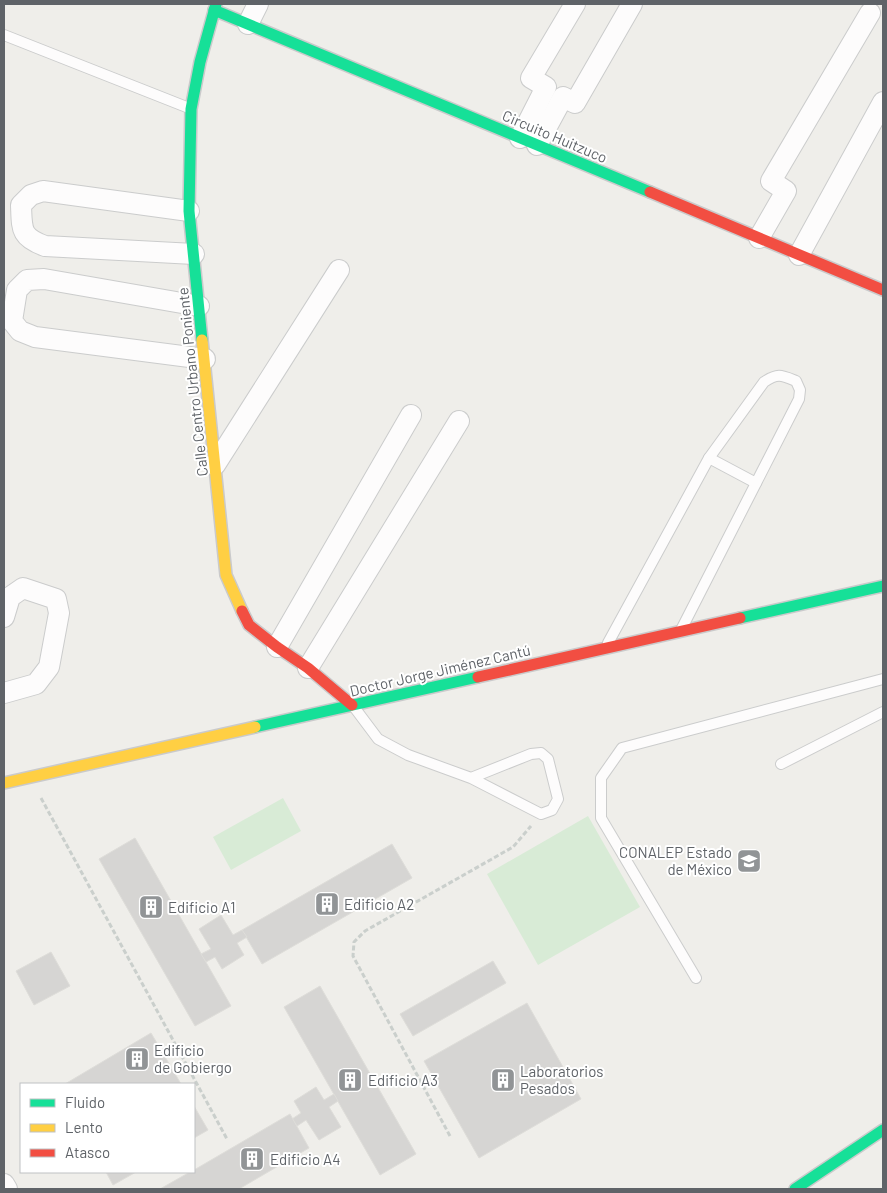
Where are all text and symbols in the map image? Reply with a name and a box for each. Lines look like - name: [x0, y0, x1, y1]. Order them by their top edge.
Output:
- street label: Circuito Huitzuco: [500, 106, 610, 166]
- street label: Calle Centro Urbano Poniente: [173, 287, 211, 477]
- street label: Doctor Jorge Jiménez Cantú: [348, 640, 532, 700]
- place label: CONALEP Estado de México: [619, 843, 732, 878]
- school or university icon: CONALEP Estado de México: [736, 848, 762, 874]
- building icon: Edificio A2: [314, 891, 340, 917]
- building icon: Edificio A1: [138, 894, 164, 920]
- place label: Edificio A2: [344, 895, 414, 913]
- place label: Edificio A1: [168, 898, 235, 916]
- place label: Edificio de Gobiergo: [154, 1041, 232, 1076]
- building icon: Edificio de Gobiergo: [124, 1046, 150, 1072]
- place label: Laboratorios Pesados: [520, 1062, 604, 1097]
- building icon: Edificio A3: [337, 1067, 363, 1093]
- building icon: Laboratorios Pesados: [490, 1067, 516, 1093]
- place label: Edificio A3: [368, 1071, 438, 1089]
- legend: [20, 1083, 195, 1173]
- text: Fluido: [65, 1093, 105, 1111]
- text: Lento: [65, 1118, 103, 1136]
- text: Atasco: [65, 1143, 110, 1161]
- building icon: Edificio A4: [239, 1146, 265, 1172]
- place label: Edificio A4: [270, 1150, 340, 1168]

